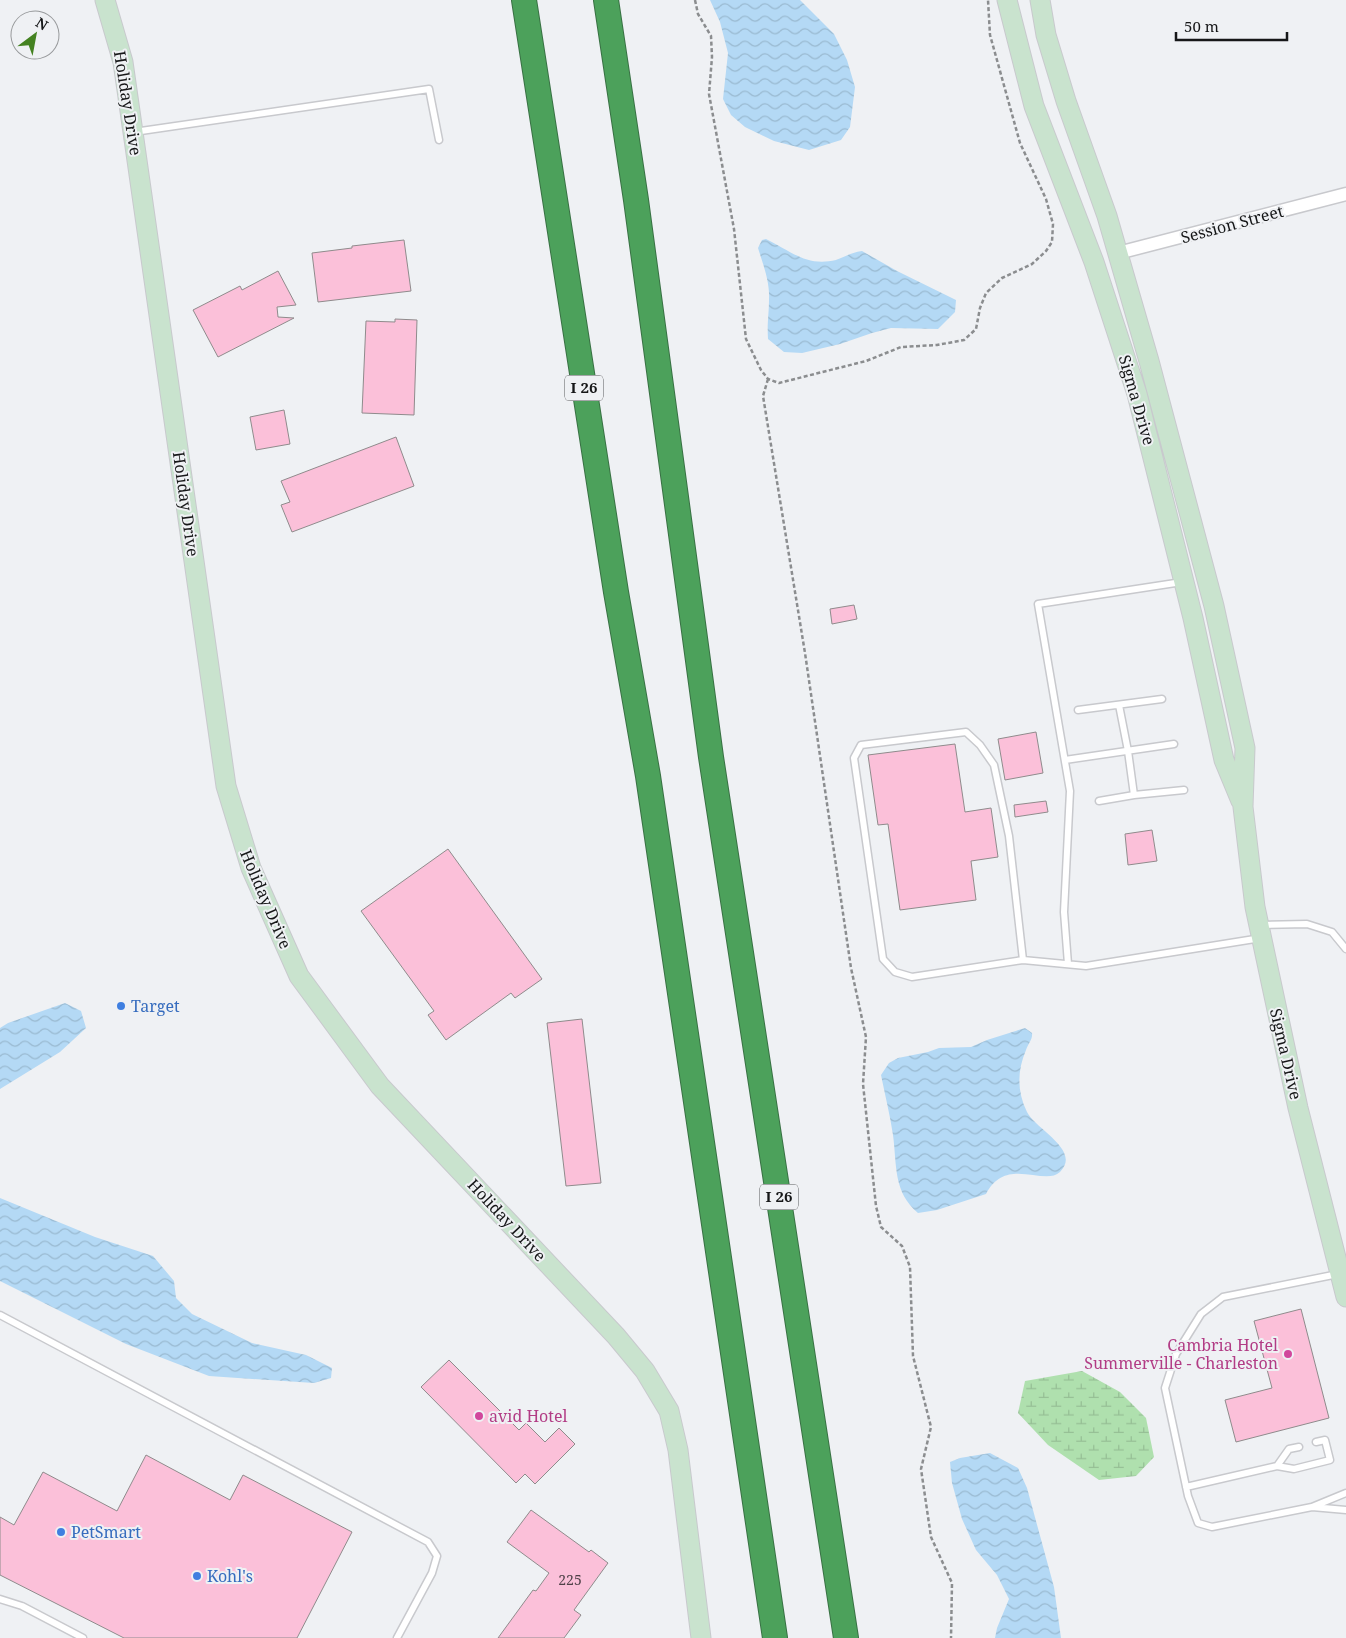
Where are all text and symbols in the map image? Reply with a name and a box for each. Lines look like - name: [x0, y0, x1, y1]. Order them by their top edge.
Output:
- north arrow: [10, 10, 60, 60]
- scale bar: [1176, 10, 1287, 42]
- text: N: [32, 13, 52, 35]
- text: 50 m: [1184, 16, 1219, 36]
- street label: Holiday Drive: [109, 49, 147, 157]
- street label: Session Street: [1178, 200, 1286, 248]
- street label: Sigma Drive: [1114, 352, 1160, 448]
- road number: I 26: [565, 376, 603, 400]
- street label: Holiday Drive: [168, 450, 204, 558]
- street label: Holiday Drive: [235, 846, 297, 952]
- place label: Target: [131, 995, 180, 1017]
- marker: Target: [115, 1000, 127, 1012]
- street label: Sigma Drive: [1265, 1006, 1307, 1102]
- street label: Holiday Drive: [463, 1174, 551, 1266]
- road number: I 26: [760, 1184, 798, 1210]
- place label: Cambria Hotel Summerville - Charleston: [1084, 1334, 1278, 1374]
- marker: Cambria Hotel Summerville - Charleston: [1282, 1348, 1294, 1360]
- place label: avid Hotel: [489, 1405, 567, 1427]
- marker: avid Hotel: [473, 1410, 485, 1422]
- place label: PetSmart: [71, 1521, 141, 1543]
- marker: PetSmart: [55, 1526, 67, 1538]
- place label: Kohl's: [207, 1565, 253, 1587]
- marker: Kohl's: [191, 1570, 203, 1582]
- house number: 225: [558, 1570, 582, 1589]

